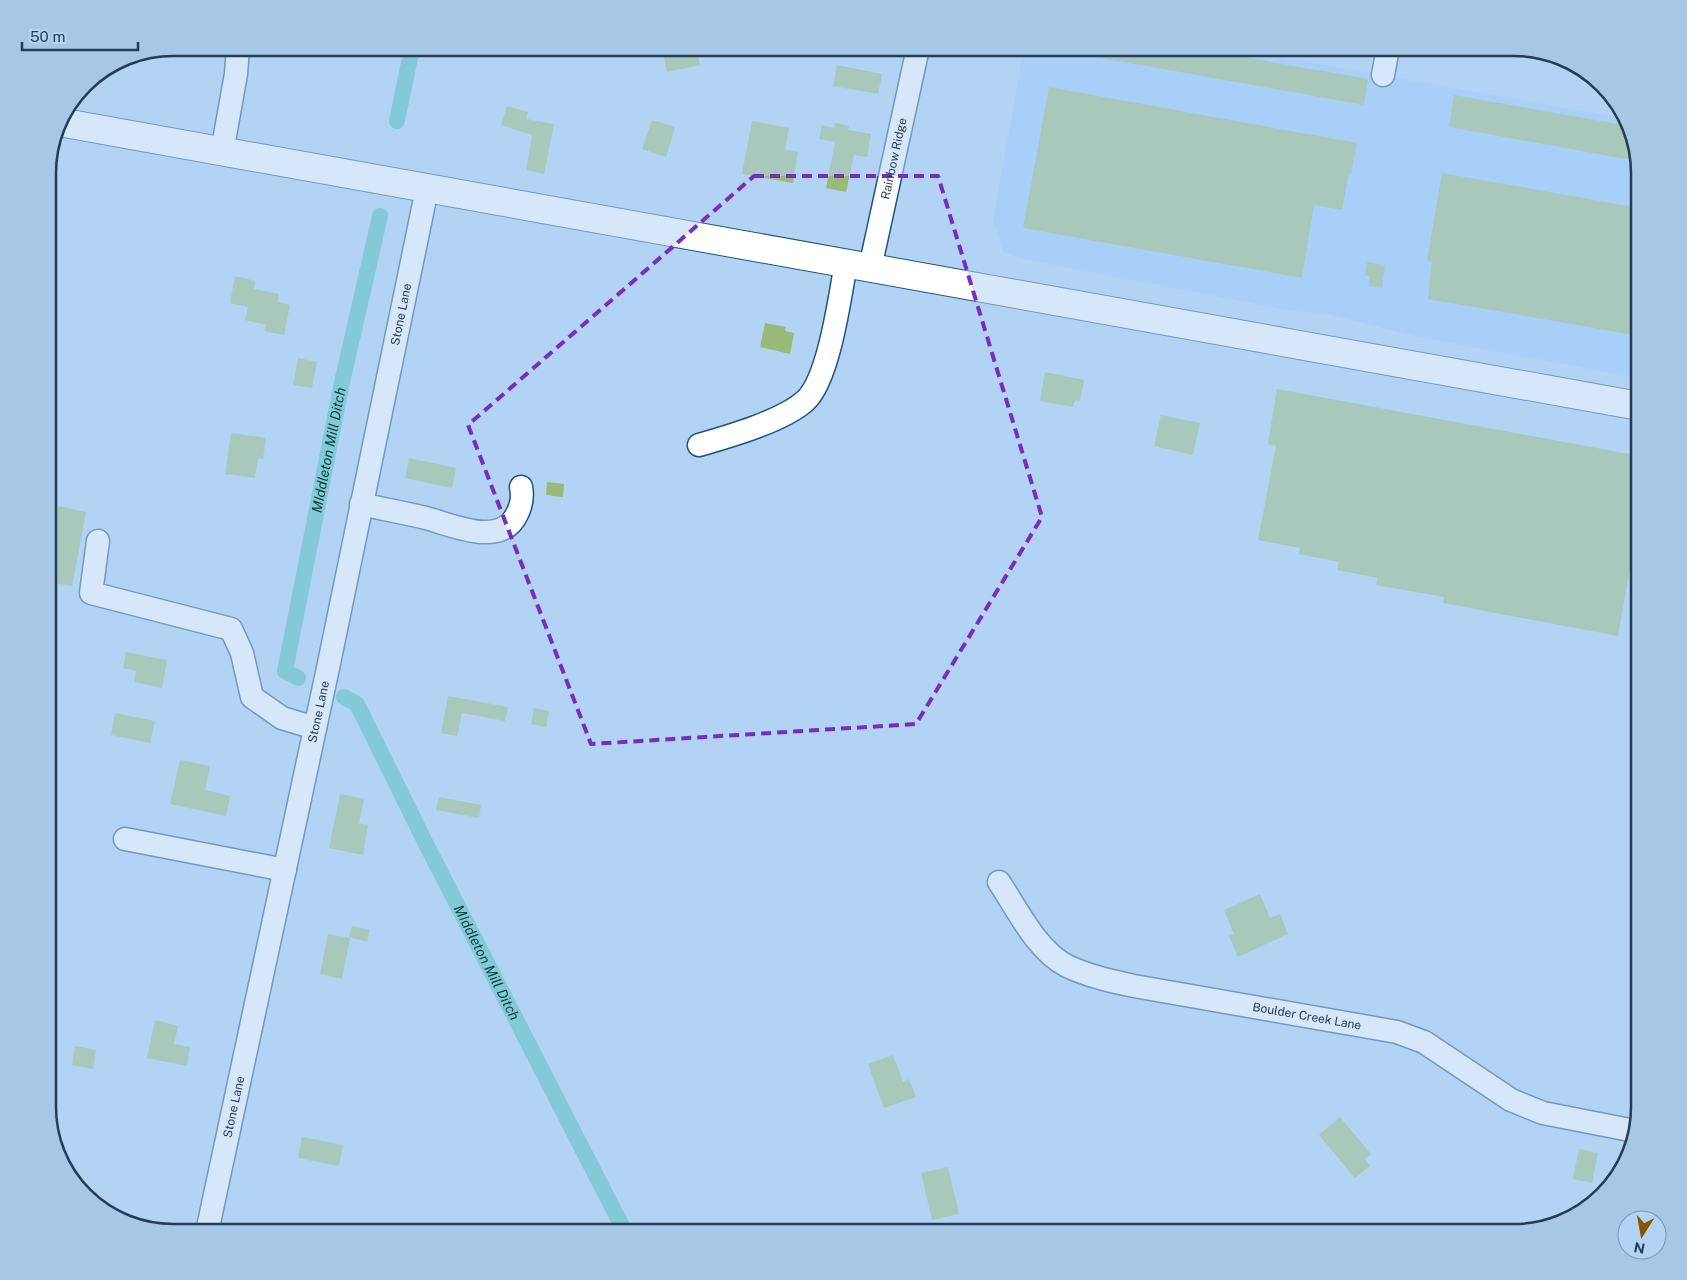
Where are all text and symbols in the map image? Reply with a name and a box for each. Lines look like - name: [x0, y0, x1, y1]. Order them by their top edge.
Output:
- scale bar: [22, 20, 139, 52]
- text: 50 m: [30, 28, 65, 45]
- street label: Rainbow Ridge: [878, 116, 910, 201]
- street label: Stone Lane: [388, 282, 414, 346]
- water label: MIddleton Mill Ditch: [308, 386, 349, 514]
- street label: Stone Lane: [305, 679, 332, 744]
- water label: MIddleton Mill Ditch: [451, 902, 523, 1023]
- street label: Boulder Creek Lane: [1252, 1000, 1363, 1033]
- street label: Stone Lane: [220, 1074, 247, 1139]
- north arrow: [1617, 1210, 1667, 1260]
- text: N: [1633, 1239, 1646, 1257]

